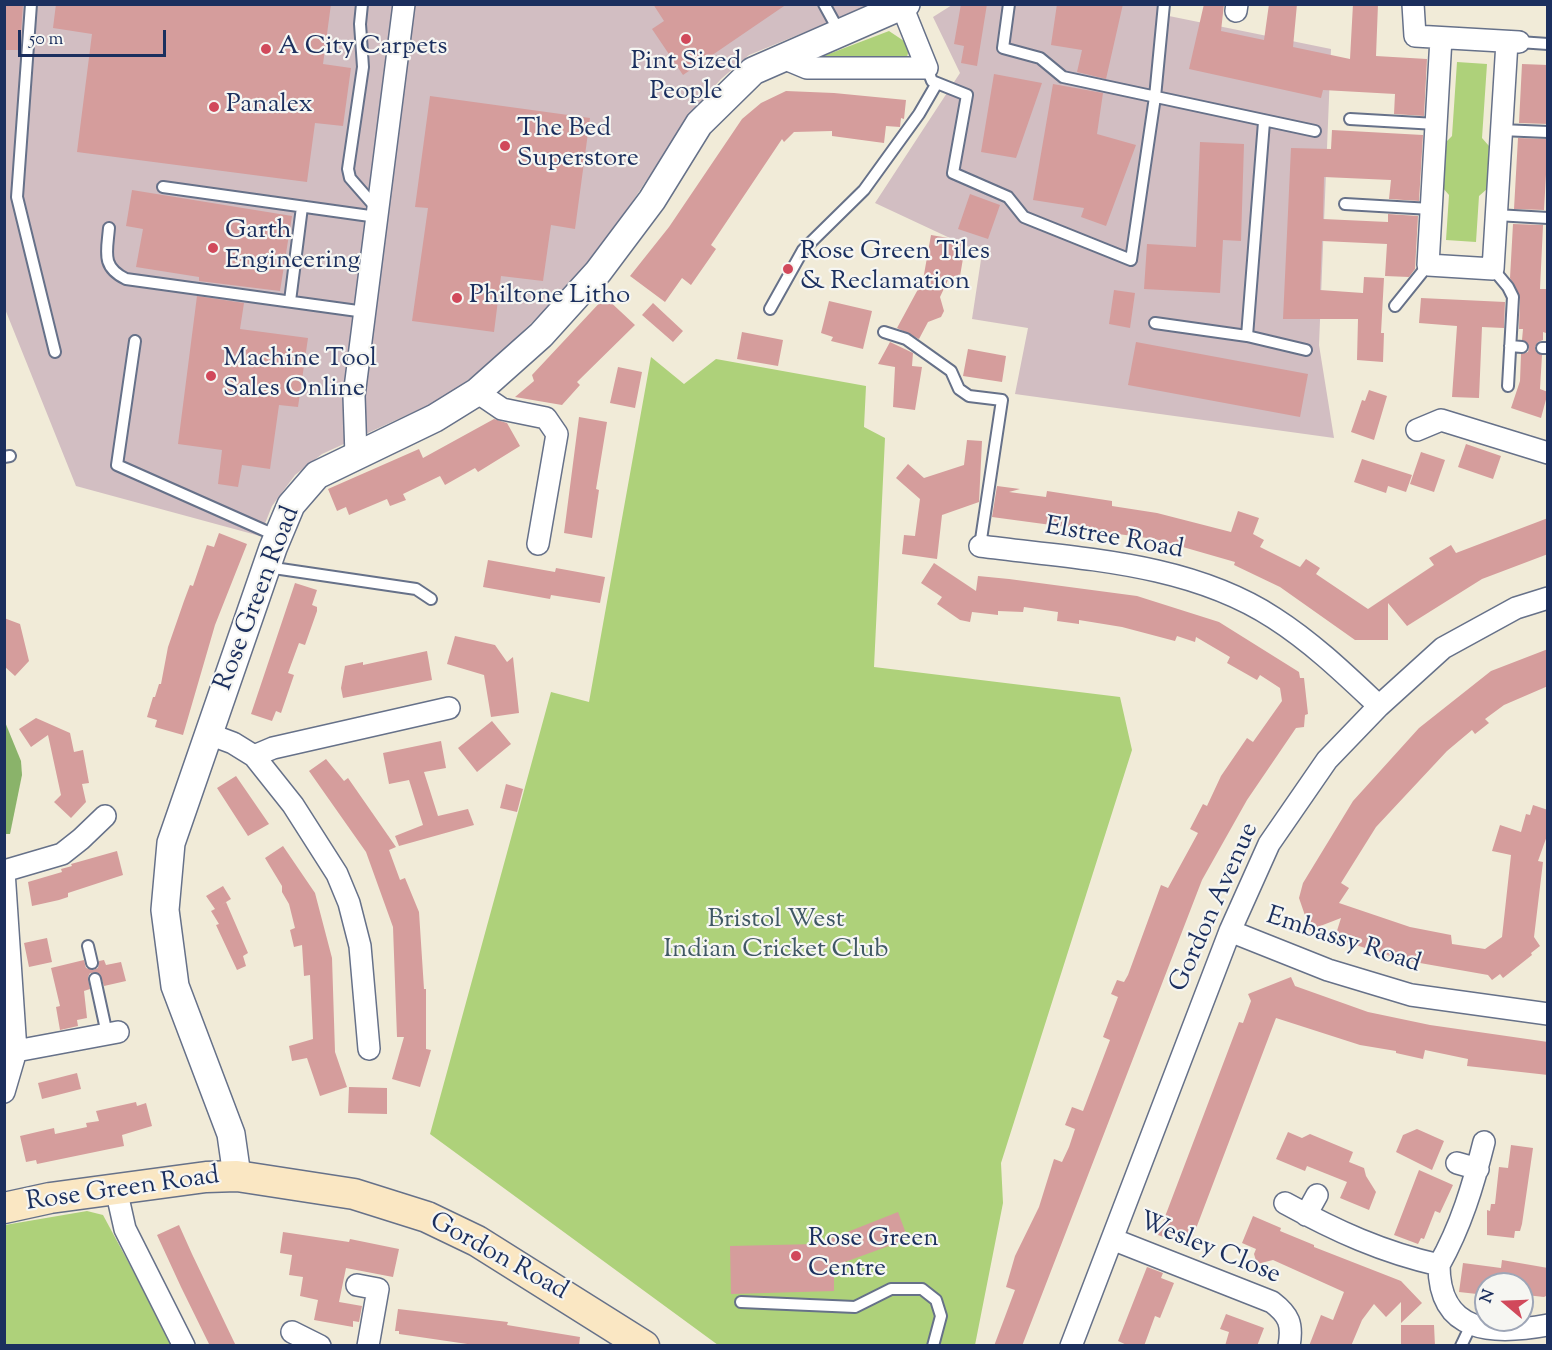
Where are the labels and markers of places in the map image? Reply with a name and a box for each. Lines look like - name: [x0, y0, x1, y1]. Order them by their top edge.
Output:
- marker: Pint Sized People: [679, 32, 693, 46]
- place label: A City Carpets: [278, 33, 447, 65]
- marker: A City Carpets: [259, 42, 273, 56]
- place label: Pint Sized People: [631, 48, 741, 110]
- place label: Panalex: [226, 91, 313, 123]
- marker: Panalex: [207, 100, 221, 114]
- place label: The Bed Superstore: [517, 115, 639, 176]
- marker: The Bed Superstore: [498, 139, 512, 153]
- place label: Garth Engineering: [225, 217, 360, 278]
- place label: Rose Green Tiles & Reclamation: [800, 238, 990, 300]
- marker: Garth Engineering: [206, 241, 220, 255]
- marker: Rose Green Tiles & Reclamation: [781, 262, 795, 276]
- place label: Philtone Litho: [469, 282, 630, 314]
- marker: Philtone Litho: [450, 291, 464, 305]
- place label: Machine Tool Sales Online: [223, 345, 377, 406]
- marker: Machine Tool Sales Online: [204, 369, 218, 383]
- place label: Rose Green Centre: [808, 1225, 939, 1286]
- marker: Rose Green Centre: [789, 1249, 803, 1263]

